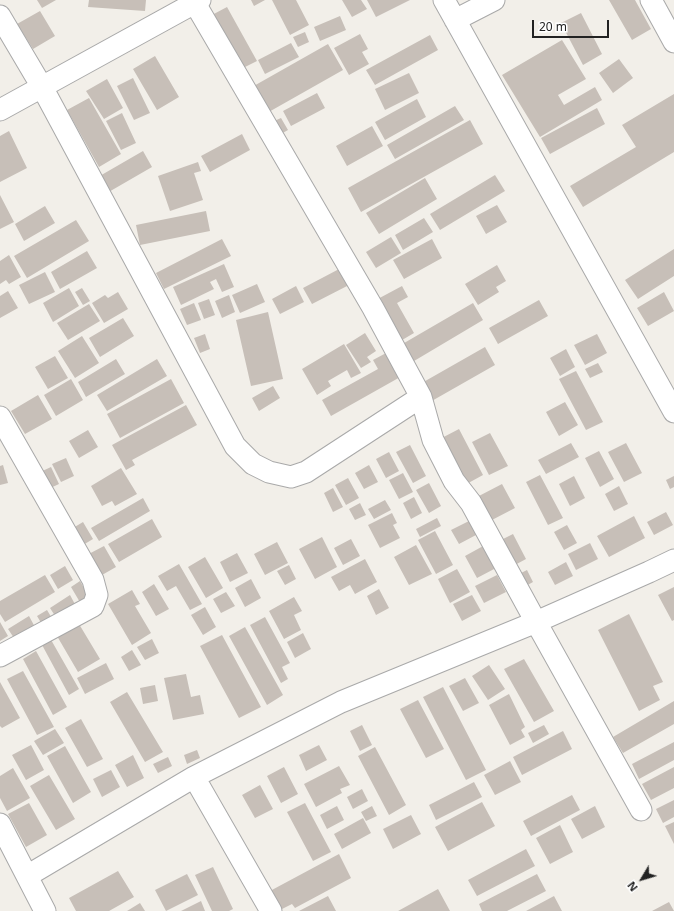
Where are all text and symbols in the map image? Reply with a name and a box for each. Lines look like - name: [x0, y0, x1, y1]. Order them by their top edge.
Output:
- scale bar: [534, 12, 611, 38]
- text: 20 m: [539, 18, 567, 35]
- north arrow: [622, 859, 662, 899]
- text: N: [623, 879, 641, 895]

